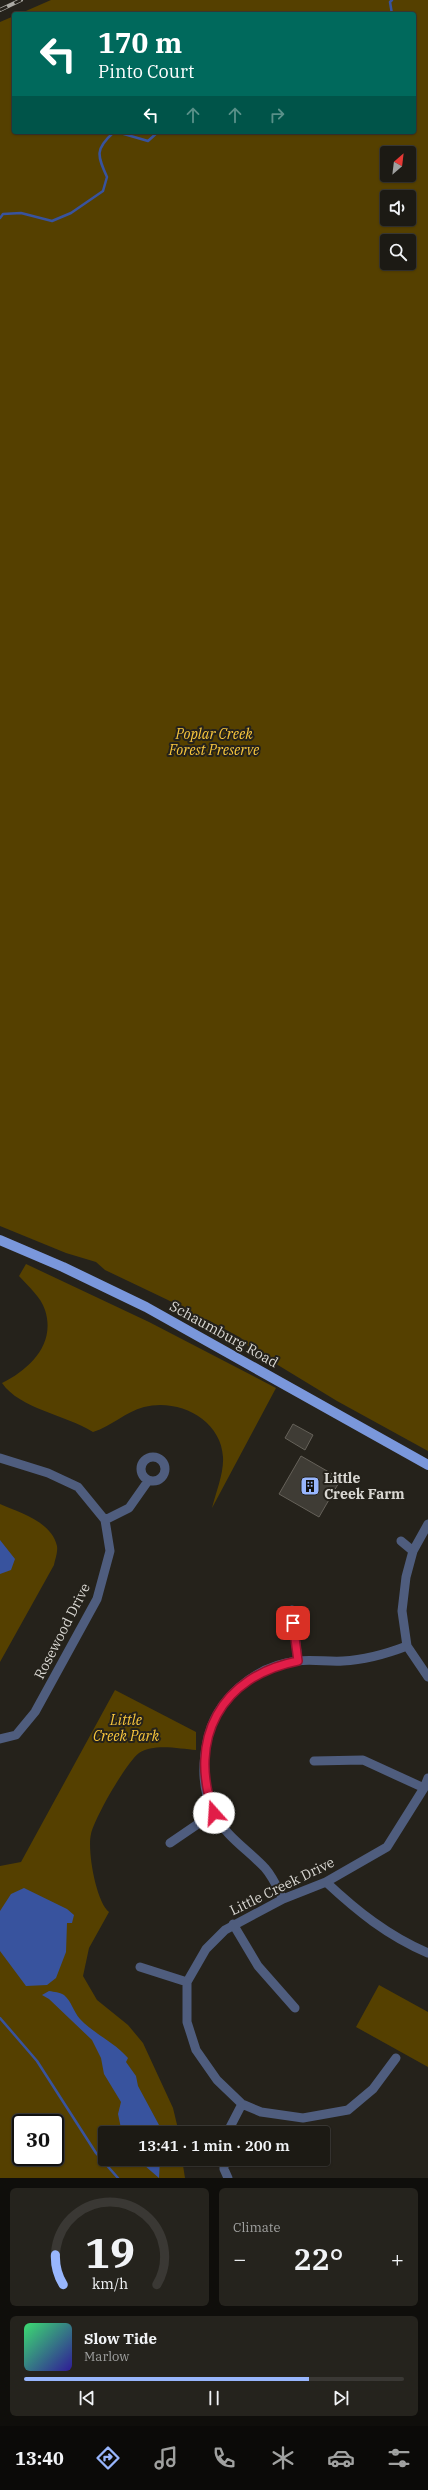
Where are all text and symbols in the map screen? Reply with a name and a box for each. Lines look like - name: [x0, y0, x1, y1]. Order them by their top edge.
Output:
- text: 170 m: [98, 24, 182, 61]
- icon: left: [32, 28, 84, 80]
- text: Pinto Court: [98, 60, 194, 83]
- icon: left: [140, 104, 162, 126]
- icon: ahead: [182, 104, 204, 126]
- icon: ahead: [224, 104, 246, 126]
- icon: right: [266, 104, 288, 126]
- north arrow: [380, 146, 416, 182]
- map controls: [380, 146, 416, 270]
- button: sound: [380, 190, 416, 226]
- button: search: [380, 234, 416, 270]
- park label: Poplar Creek Forest Preserve: [168, 725, 260, 759]
- street label: Schaumburg Road: [167, 1297, 282, 1372]
- place label: Little Creek Farm: [324, 1469, 405, 1503]
- building icon: Little Creek Farm: [299, 1475, 321, 1497]
- street label: Rosewood Drive: [30, 1580, 94, 1682]
- pin: [276, 1606, 310, 1640]
- icon: arrive: [282, 1612, 304, 1634]
- park label: Little Creek Park: [93, 1711, 160, 1745]
- position arrow: [193, 1792, 235, 1834]
- street label: Little Creek Drive: [227, 1853, 337, 1919]
- speed limit sign: 30: [12, 2114, 64, 2166]
- text: 13:41 · 1 min · 200 m: [138, 2136, 290, 2155]
- text: Climate: [233, 2219, 280, 2236]
- text: 19: [85, 2225, 134, 2279]
- text: 22°: [293, 2239, 344, 2278]
- text: −: [233, 2244, 246, 2273]
- text: +: [391, 2244, 404, 2273]
- text: km/h: [91, 2274, 128, 2293]
- text: Slow Tide: [84, 2329, 157, 2348]
- text: Marlow: [84, 2348, 129, 2365]
- icon: previous: [76, 2387, 98, 2409]
- icon: pause: [203, 2387, 225, 2409]
- icon: next: [330, 2387, 352, 2409]
- icon: directions: [94, 2444, 122, 2472]
- icon: music: [152, 2444, 180, 2472]
- icon: phone: [210, 2444, 238, 2472]
- icon: climate: [269, 2444, 297, 2472]
- icon: car: [327, 2444, 355, 2472]
- icon: filters: [385, 2444, 413, 2472]
- text: 13:40: [15, 2447, 64, 2470]

